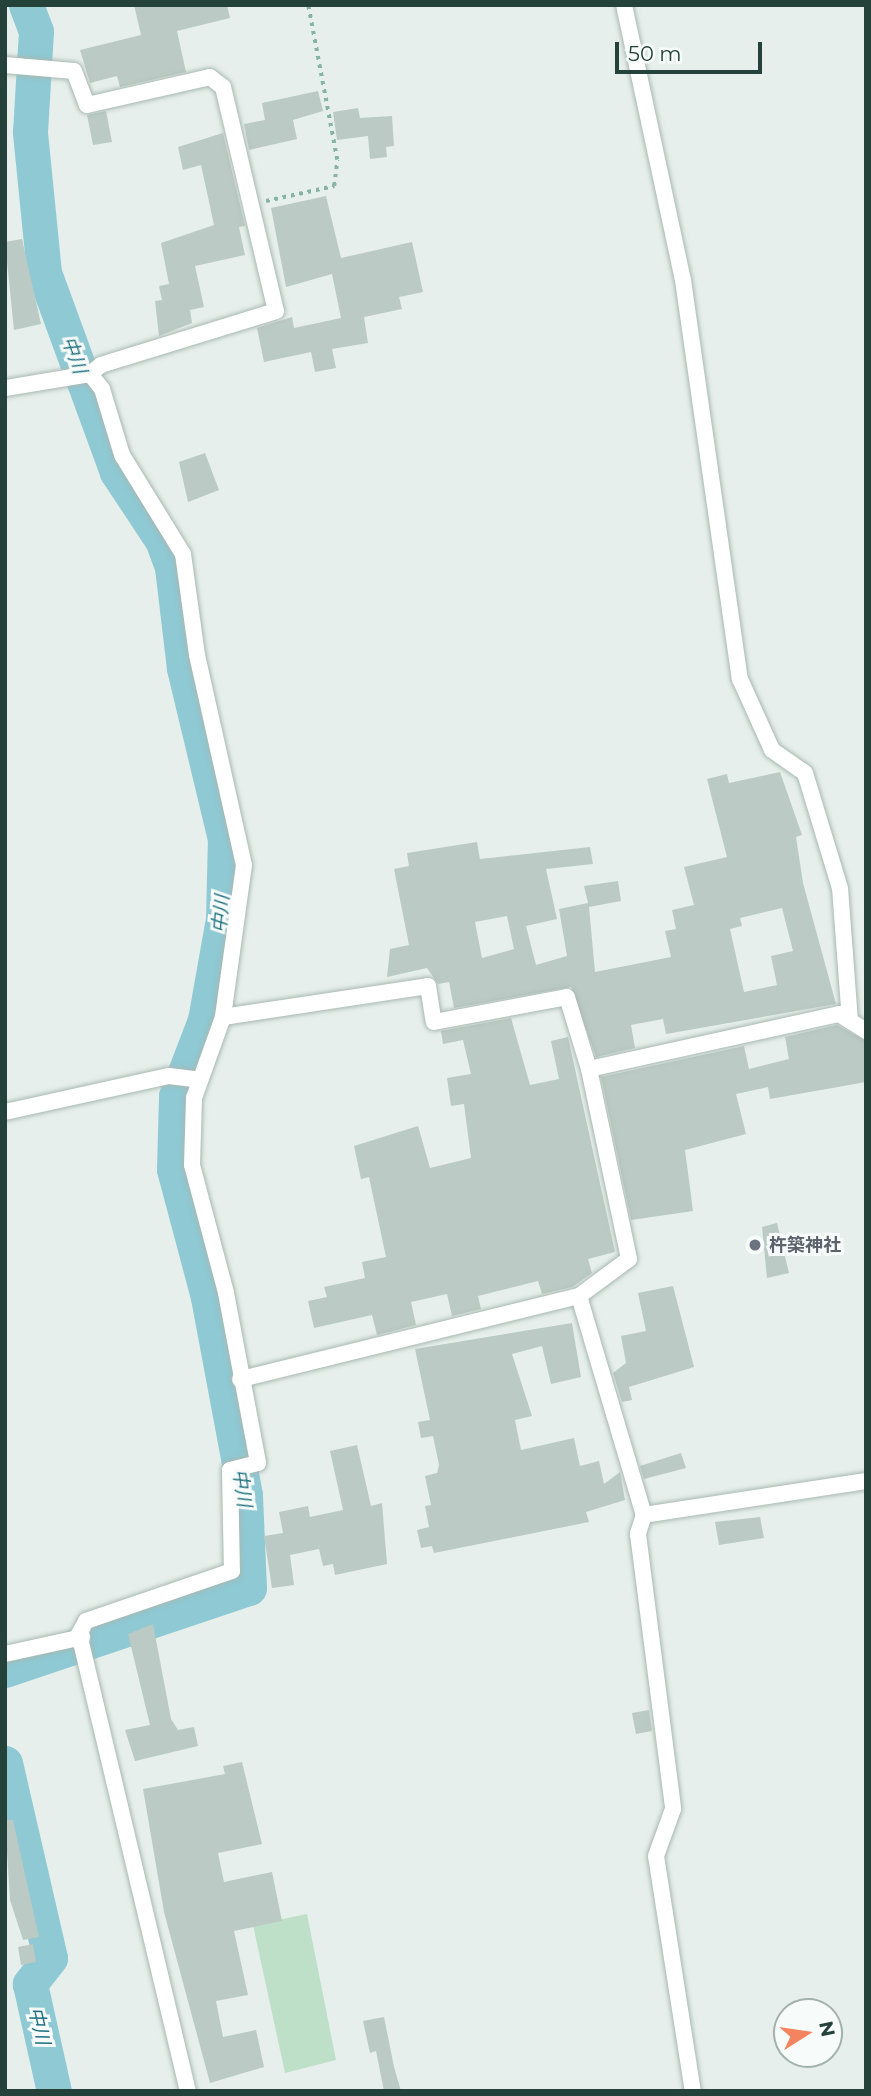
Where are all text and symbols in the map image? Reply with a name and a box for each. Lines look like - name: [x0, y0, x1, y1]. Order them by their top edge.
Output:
- scale bar: [619, 28, 766, 72]
- text: 50 m: [628, 41, 682, 66]
- water label: 中川: [57, 333, 91, 377]
- water label: 中川: [208, 894, 234, 934]
- place label: 杵築神社: [769, 1234, 841, 1256]
- marker: 杵築神社: [747, 1237, 763, 1253]
- water label: 中川: [228, 1468, 256, 1508]
- north arrow: [773, 1998, 843, 2068]
- water label: 中川: [24, 2005, 54, 2047]
- text: N: [814, 2019, 840, 2039]

